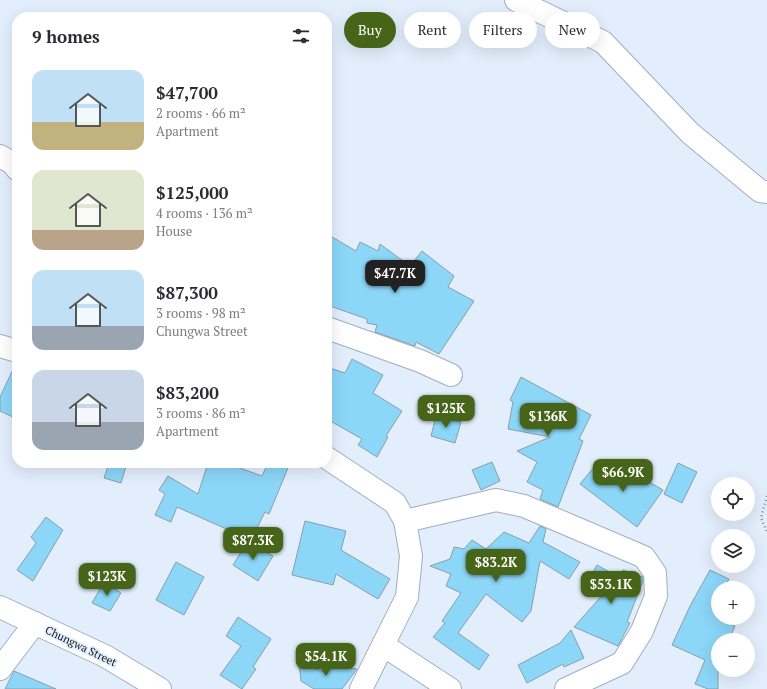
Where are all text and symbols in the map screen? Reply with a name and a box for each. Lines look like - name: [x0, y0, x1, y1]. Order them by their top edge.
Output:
- chip: Buy: [344, 12, 396, 48]
- chip: Rent: [404, 12, 461, 48]
- chip: Filters: [469, 12, 537, 48]
- chip: New: [545, 12, 600, 48]
- text: 9 homes: [32, 25, 100, 48]
- icon: filters: [290, 25, 312, 47]
- text: $47,700: [156, 81, 218, 104]
- icon: home: [64, 86, 112, 134]
- text: 2 rooms · 66 m²: [156, 104, 246, 122]
- text: Apartment: [156, 122, 219, 140]
- text: $125,000: [156, 181, 228, 204]
- icon: home: [64, 186, 112, 234]
- text: 4 rooms · 136 m²: [156, 204, 253, 222]
- text: House: [156, 222, 192, 240]
- pin: $47.7K: [362, 260, 428, 294]
- text: $47.7K: [374, 264, 416, 282]
- text: $87,300: [156, 281, 218, 304]
- icon: home: [64, 286, 112, 334]
- text: 3 rooms · 98 m²: [156, 304, 246, 322]
- text: Chungwa Street: [156, 322, 248, 340]
- text: $83,200: [156, 381, 219, 404]
- icon: home: [64, 386, 112, 434]
- pin: $125K: [418, 395, 474, 429]
- text: $125K: [427, 399, 465, 417]
- pin: $136K: [520, 403, 576, 437]
- text: 3 rooms · 86 m²: [156, 404, 246, 422]
- text: $136K: [529, 407, 567, 425]
- text: Apartment: [156, 422, 219, 440]
- pin: $66.9K: [590, 459, 656, 493]
- text: $66.9K: [602, 463, 644, 481]
- map controls: [711, 477, 755, 677]
- button: locate: [711, 477, 755, 521]
- pin: $87.3K: [220, 527, 286, 561]
- button: layers: [711, 529, 755, 573]
- text: $87.3K: [232, 531, 274, 549]
- pin: $83.2K: [463, 549, 529, 583]
- text: $83.2K: [475, 553, 517, 571]
- pin: $123K: [79, 563, 135, 597]
- text: $123K: [88, 567, 126, 585]
- pin: $53.1K: [578, 571, 644, 605]
- text: $53.1K: [590, 575, 632, 593]
- button: +: [711, 581, 755, 625]
- street label: Chungwa Street: [43, 623, 119, 669]
- button: −: [711, 633, 755, 677]
- pin: $54.1K: [293, 643, 359, 677]
- text: $54.1K: [305, 647, 347, 665]

